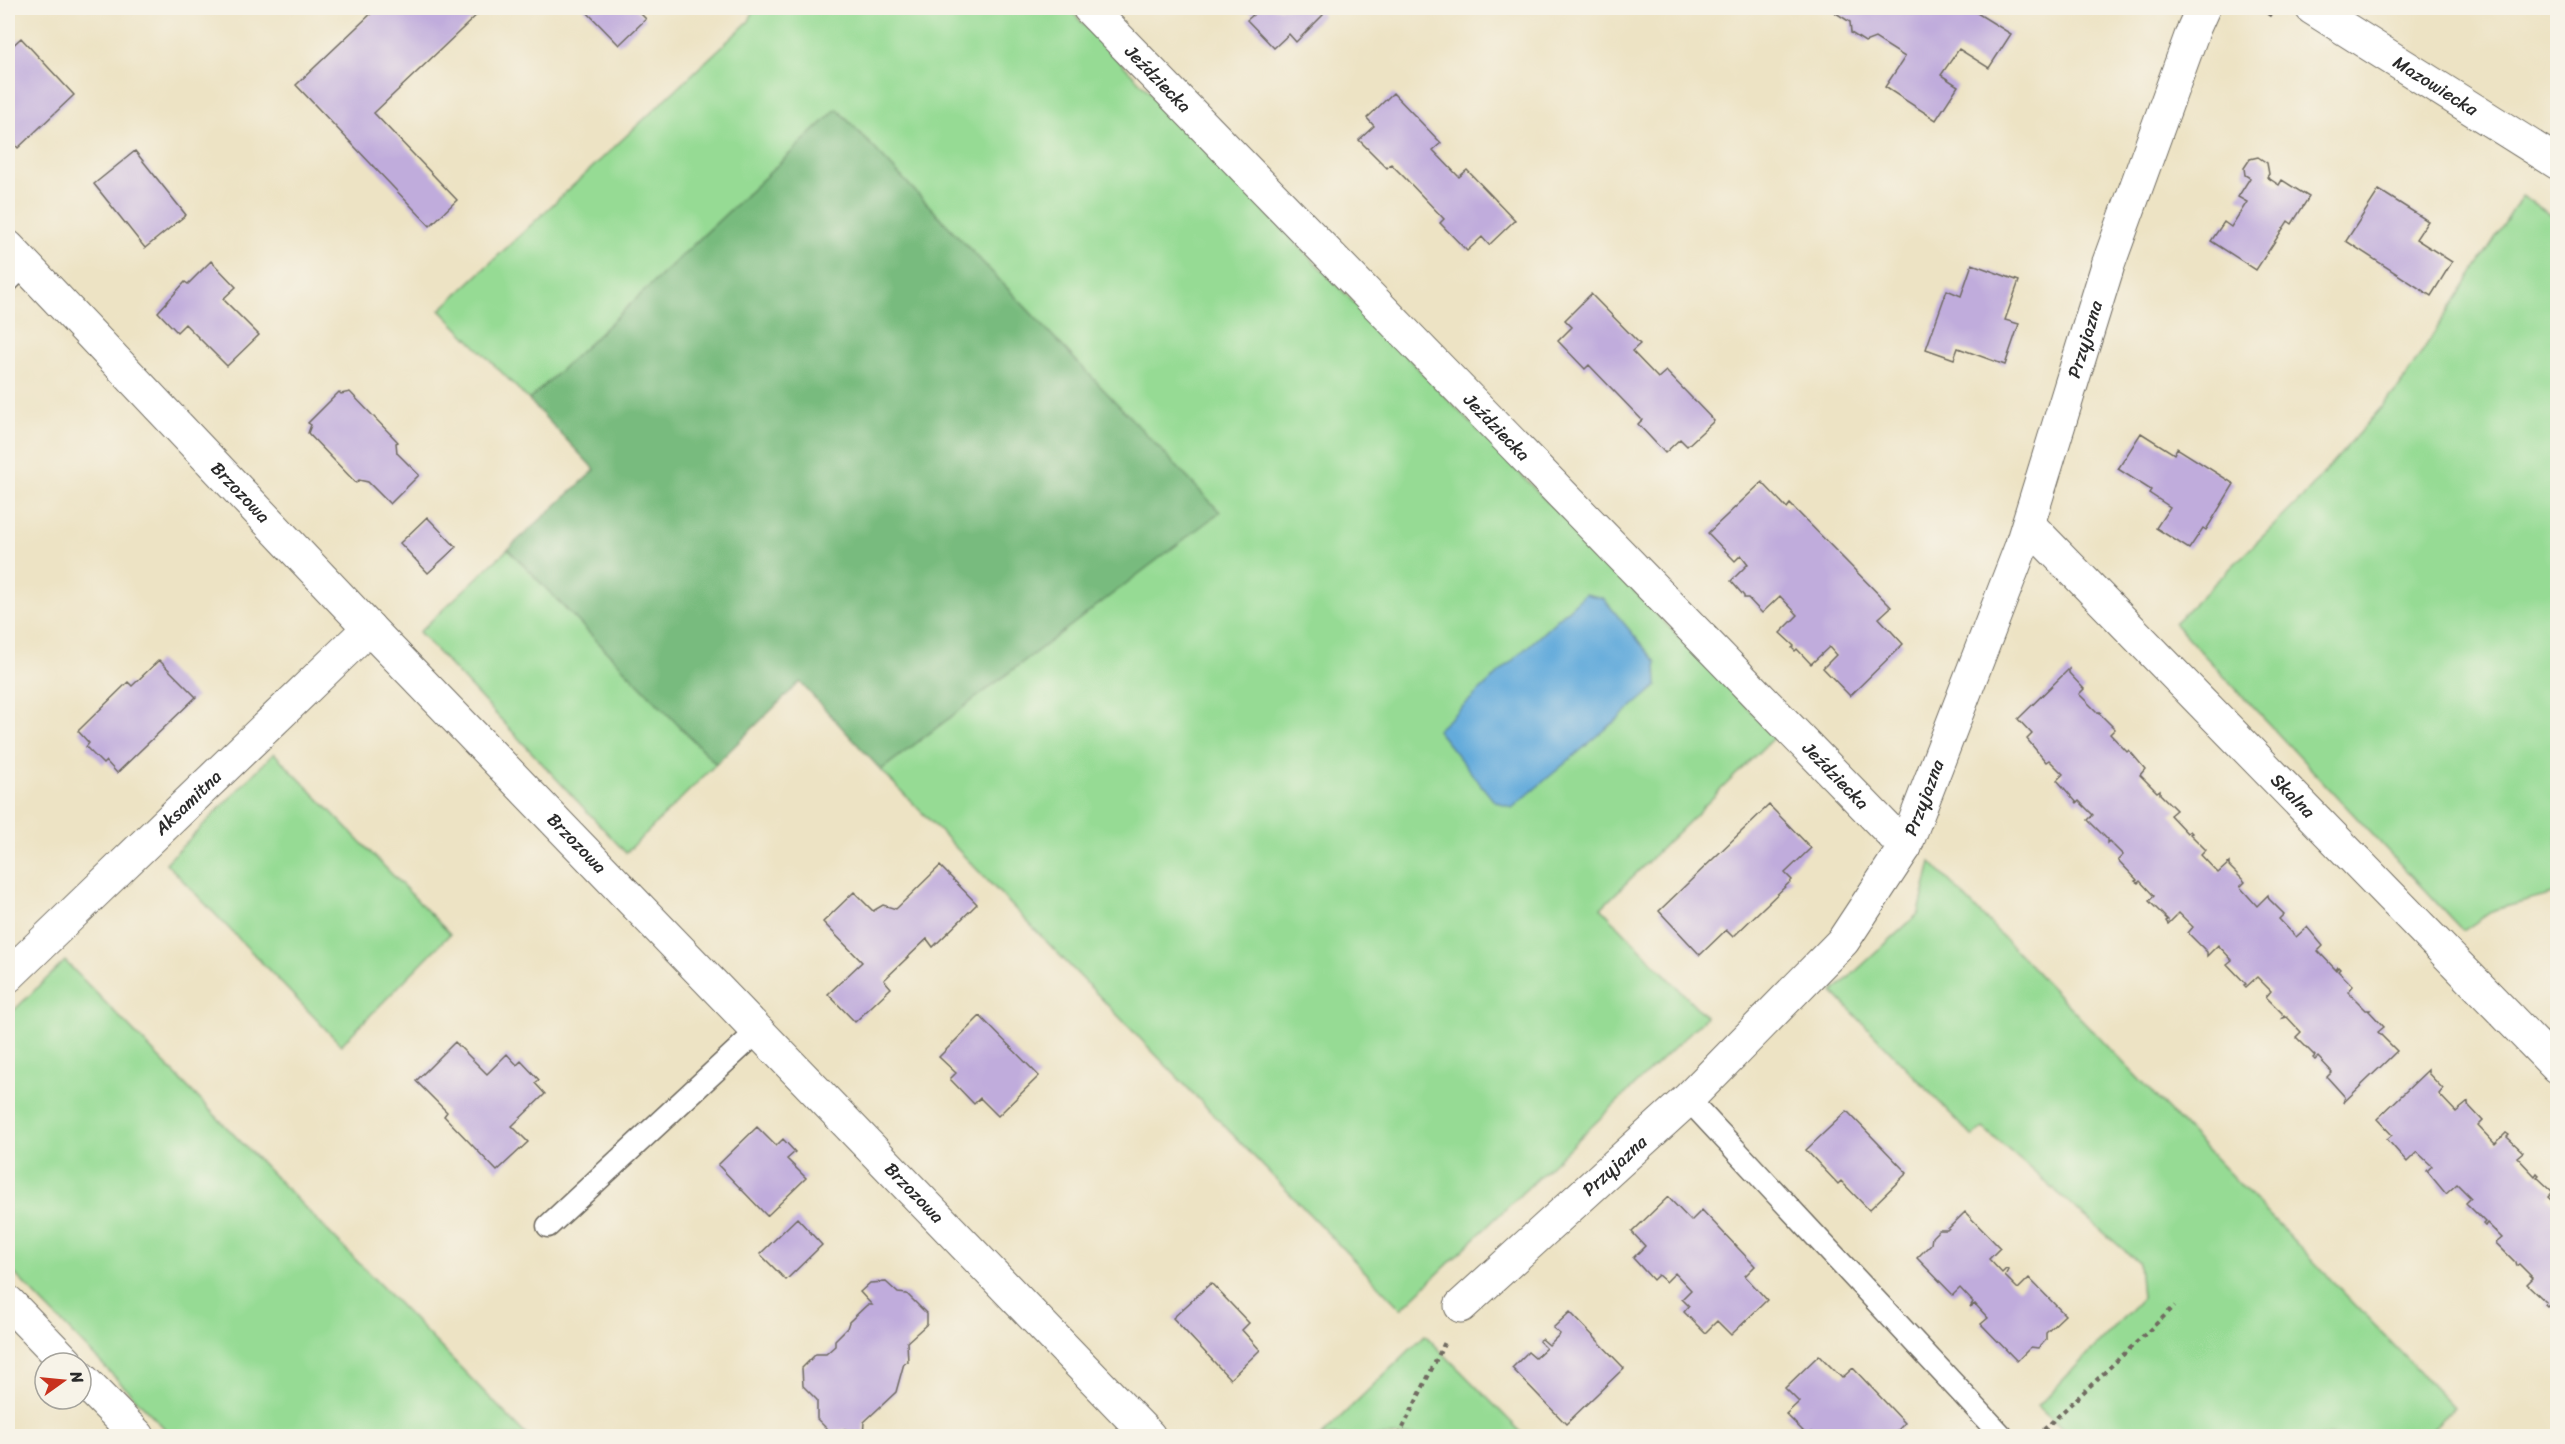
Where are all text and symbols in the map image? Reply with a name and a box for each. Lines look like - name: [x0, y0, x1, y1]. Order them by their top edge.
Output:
- street label: Jeździecka: [1116, 36, 1199, 121]
- street label: Mazowiecka: [2386, 47, 2485, 125]
- street label: Przyjazna: [2058, 296, 2112, 382]
- street label: Jeździecka: [1455, 385, 1538, 469]
- street label: Brzozowa: [203, 454, 278, 531]
- street label: Jeździecka: [1794, 733, 1877, 818]
- street label: Przyjazna: [1895, 754, 1954, 841]
- street label: Aksamitna: [146, 762, 229, 844]
- street label: Skalna: [2263, 765, 2324, 827]
- street label: Brzozowa: [539, 805, 615, 882]
- street label: Przyjazna: [1574, 1127, 1656, 1205]
- street label: Brzozowa: [877, 1155, 952, 1231]
- north arrow: [33, 1351, 93, 1411]
- text: N: [61, 1367, 93, 1387]

